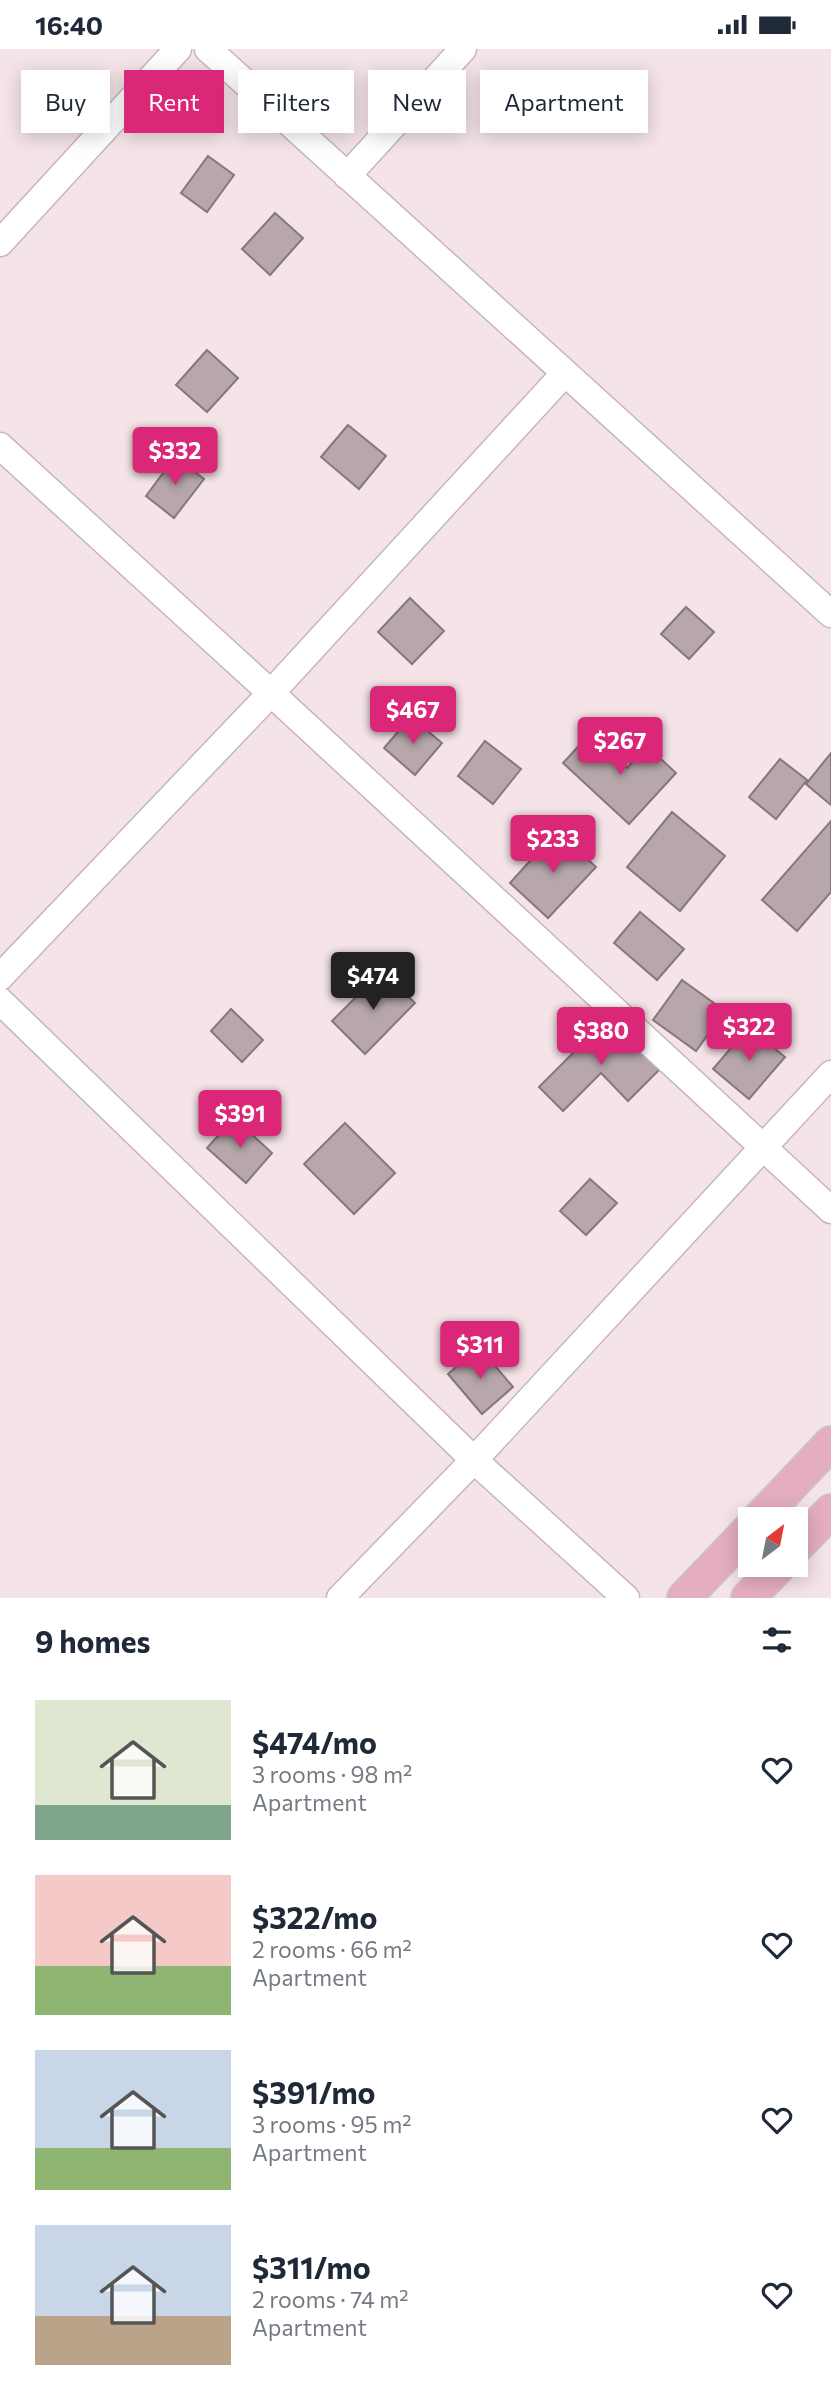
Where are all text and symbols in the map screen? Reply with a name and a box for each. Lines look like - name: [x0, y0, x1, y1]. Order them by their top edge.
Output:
- text: 16:40: [35, 9, 103, 40]
- chip: Buy: [21, 70, 110, 133]
- chip: Rent: [124, 70, 224, 133]
- chip: Filters: [238, 70, 354, 133]
- chip: New: [368, 70, 466, 133]
- chip: Apartment: [480, 70, 648, 133]
- pin: $332: [134, 427, 216, 487]
- text: $332: [149, 436, 201, 464]
- pin: $467: [372, 687, 454, 746]
- text: $467: [386, 695, 440, 723]
- pin: $267: [579, 717, 661, 777]
- text: $267: [594, 726, 646, 754]
- pin: $233: [512, 815, 594, 875]
- text: $233: [527, 824, 579, 852]
- pin: $474: [332, 953, 414, 1012]
- text: $474: [347, 961, 399, 989]
- pin: $322: [708, 1003, 790, 1063]
- pin: $380: [560, 1007, 642, 1067]
- text: $322: [723, 1012, 775, 1040]
- text: $380: [573, 1016, 629, 1044]
- pin: $391: [199, 1091, 281, 1150]
- text: $391: [214, 1099, 266, 1127]
- pin: $311: [439, 1321, 521, 1381]
- text: $311: [456, 1330, 504, 1358]
- north arrow: [738, 1507, 808, 1577]
- map controls: [738, 1507, 808, 1577]
- icon: filters: [758, 1621, 796, 1659]
- text: 9 homes: [35, 1622, 150, 1659]
- text: $474/mo: [252, 1723, 377, 1760]
- icon: home: [91, 1728, 175, 1812]
- icon: heart: [758, 1751, 796, 1789]
- text: 3 rooms · 98 m²: [252, 1760, 412, 1788]
- text: Apartment: [252, 1788, 367, 1816]
- text: $322/mo: [252, 1898, 377, 1935]
- icon: home: [91, 1903, 175, 1987]
- icon: heart: [758, 1926, 796, 1964]
- text: 2 rooms · 66 m²: [252, 1935, 412, 1963]
- text: Apartment: [252, 1963, 367, 1991]
- text: $391/mo: [252, 2073, 376, 2110]
- icon: home: [91, 2078, 175, 2162]
- icon: heart: [758, 2101, 796, 2139]
- text: 3 rooms · 95 m²: [252, 2110, 411, 2138]
- text: Apartment: [252, 2138, 367, 2166]
- text: $311/mo: [252, 2248, 371, 2285]
- icon: home: [91, 2253, 175, 2337]
- icon: heart: [758, 2276, 796, 2314]
- text: 2 rooms · 74 m²: [252, 2285, 408, 2313]
- text: Apartment: [252, 2313, 367, 2341]

